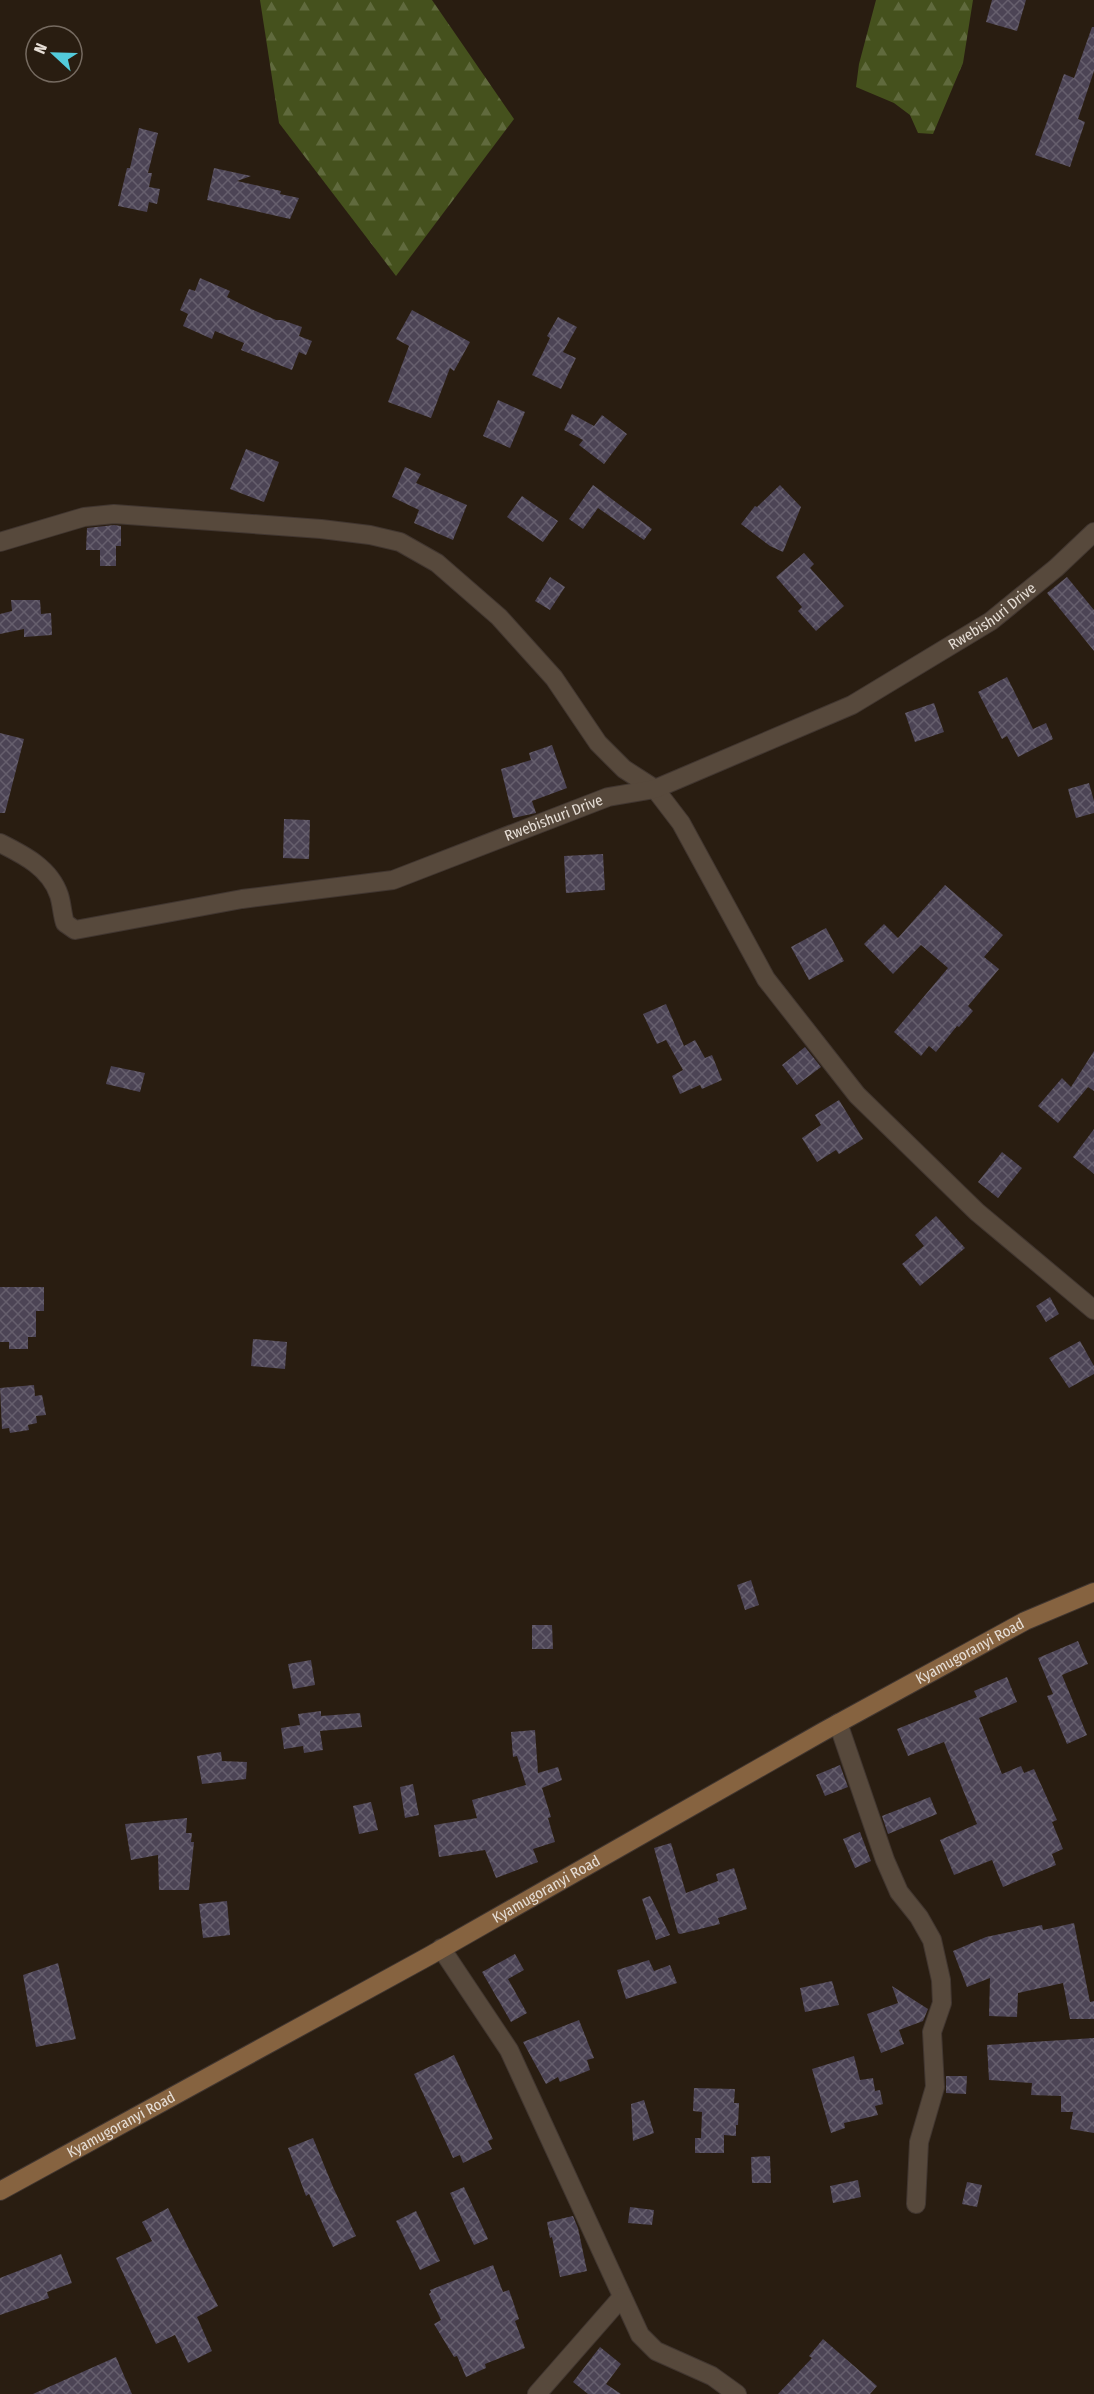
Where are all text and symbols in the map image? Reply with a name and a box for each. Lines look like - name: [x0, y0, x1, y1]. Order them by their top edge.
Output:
- north arrow: [24, 24, 84, 84]
- text: N: [30, 41, 51, 57]
- street label: Rwebishuri Drive: [945, 579, 1040, 654]
- street label: Rwebishuri Drive: [502, 791, 605, 845]
- street label: Kyamugoranyi Road: [913, 1614, 1027, 1688]
- street label: Kyamugoranyi Road: [489, 1852, 603, 1927]
- street label: Kyamugoranyi Road: [64, 2088, 178, 2162]

